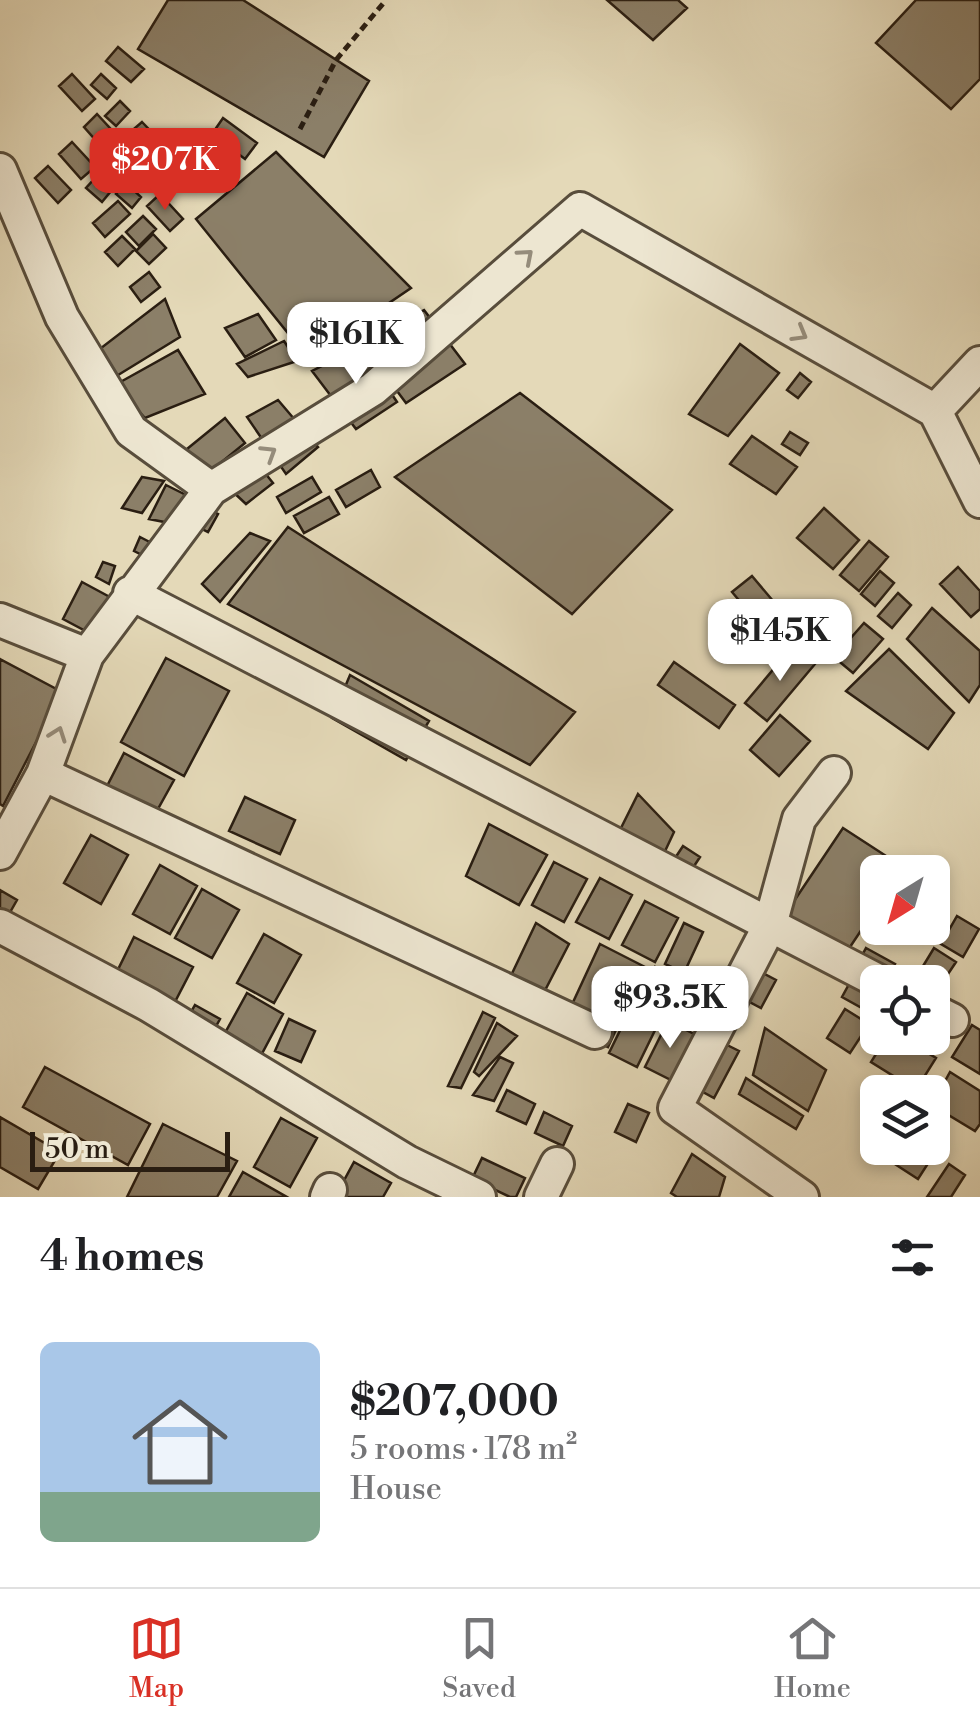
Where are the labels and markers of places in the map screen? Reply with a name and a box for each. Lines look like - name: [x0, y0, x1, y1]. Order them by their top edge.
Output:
- pin: $207K: [95, 128, 235, 213]
- pin: $161K: [286, 302, 426, 387]
- pin: $145K: [710, 599, 850, 684]
- pin: $93.5K: [589, 966, 751, 1051]

